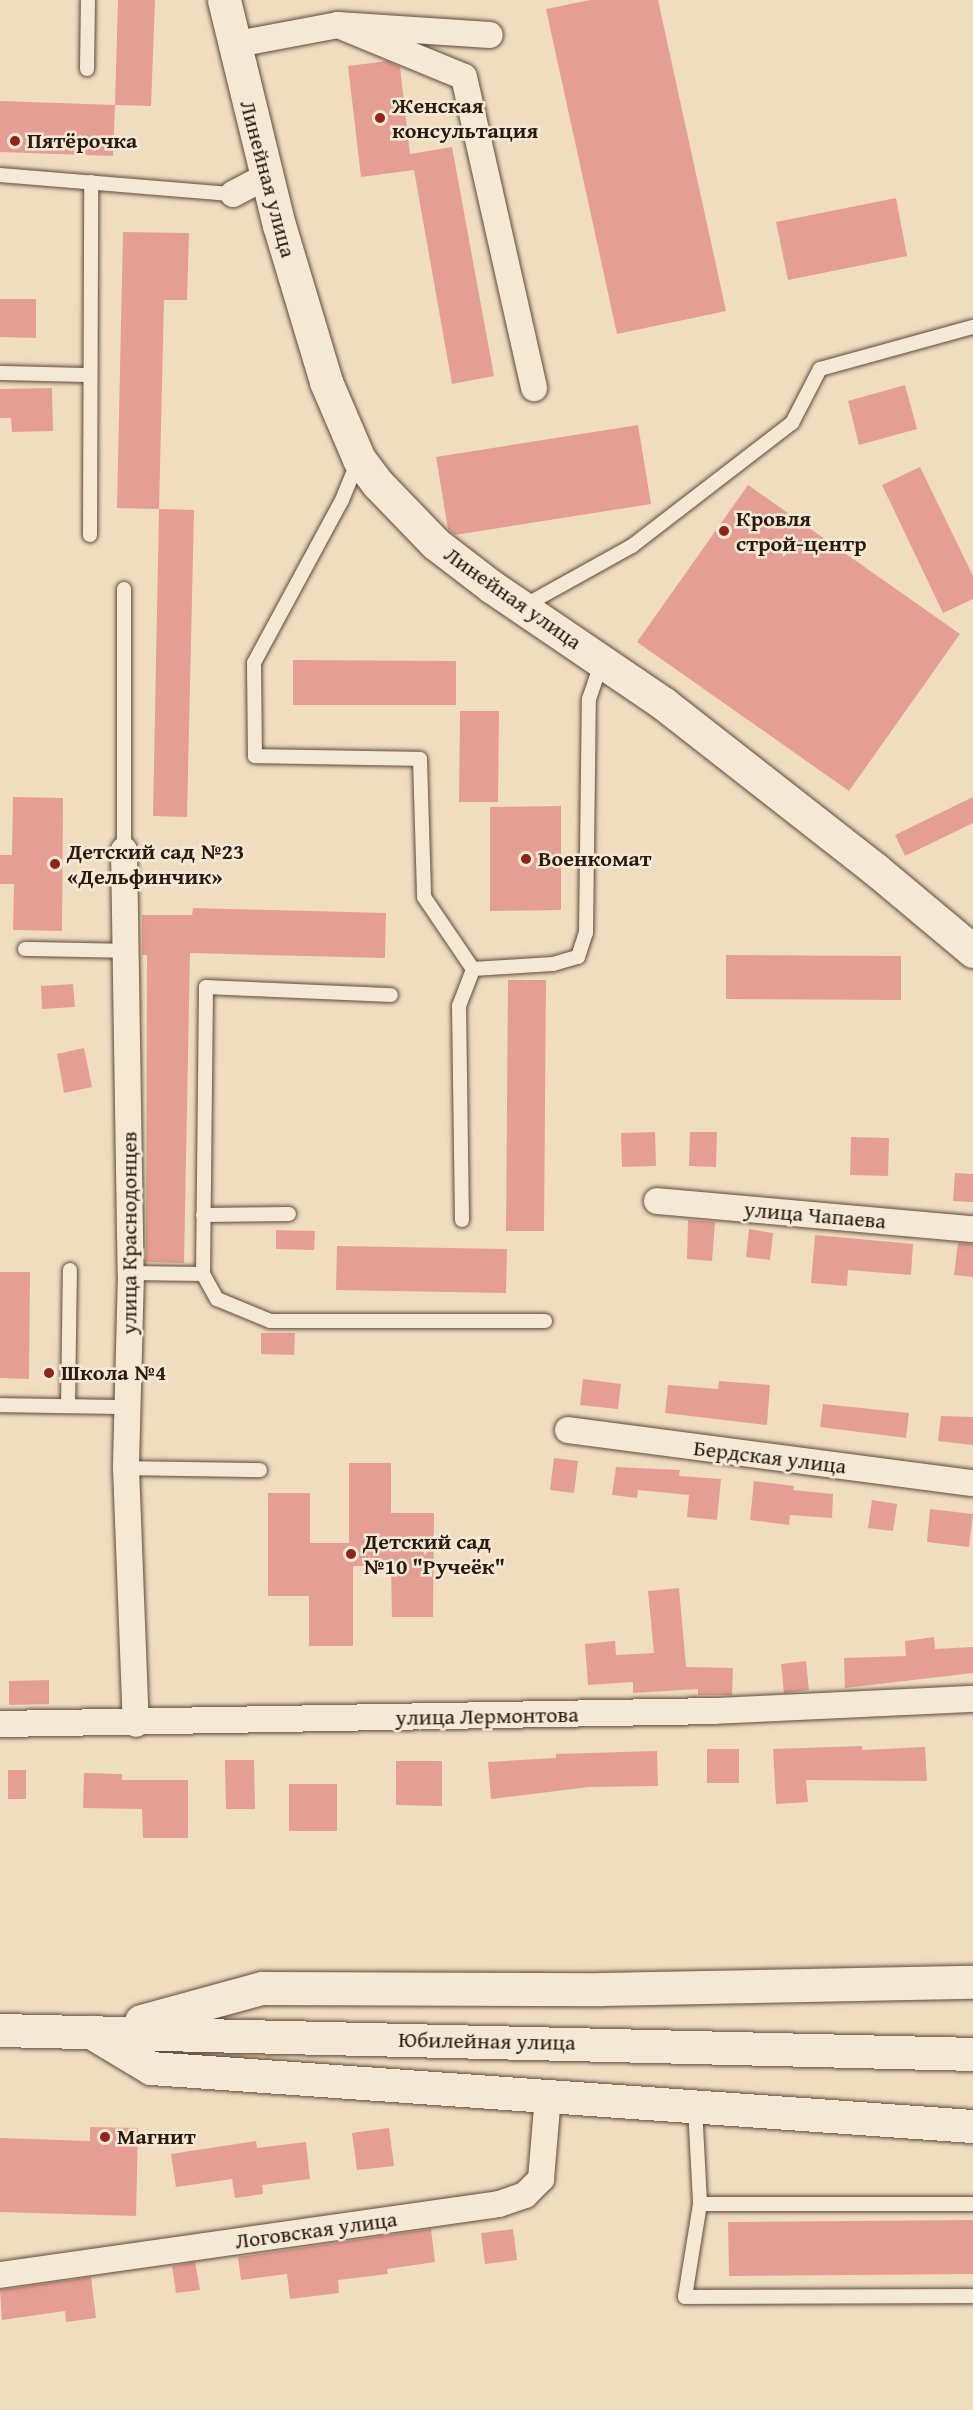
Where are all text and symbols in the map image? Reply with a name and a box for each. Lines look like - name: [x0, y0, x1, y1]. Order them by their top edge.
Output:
- place label: Женская консультация: [392, 92, 538, 144]
- street label: Линейная улица: [234, 97, 302, 261]
- marker: Женская консультация: [373, 111, 387, 125]
- place label: Пятёрочка: [27, 128, 137, 154]
- marker: Пятёрочка: [8, 134, 22, 148]
- place label: Кровля строй-центр: [736, 505, 866, 556]
- marker: Кровля строй-центр: [717, 524, 731, 538]
- street label: Линейная улица: [439, 541, 587, 655]
- place label: Детский сад №23 «Дельфинчик»: [67, 838, 244, 890]
- place label: Военкомат: [538, 846, 652, 872]
- marker: Военкомат: [519, 852, 533, 866]
- marker: Детский сад №23 «Дельфинчик»: [48, 857, 62, 871]
- street label: улица Краснодонцев: [116, 1131, 142, 1335]
- street label: улица Чапаева: [743, 1196, 887, 1234]
- place label: Школа №4: [61, 1360, 166, 1386]
- marker: Школа №4: [42, 1366, 56, 1380]
- street label: Бердская улица: [692, 1435, 848, 1479]
- place label: Детский сад №10 "Ручеёк": [363, 1528, 505, 1580]
- marker: Детский сад №10 "Ручеёк": [344, 1547, 358, 1561]
- street label: улица Лермонтова: [395, 1701, 579, 1731]
- street label: Юбилейная улица: [398, 2026, 576, 2056]
- place label: Магнит: [117, 2124, 196, 2150]
- marker: Магнит: [98, 2130, 112, 2144]
- street label: Логовская улица: [233, 2206, 399, 2254]

